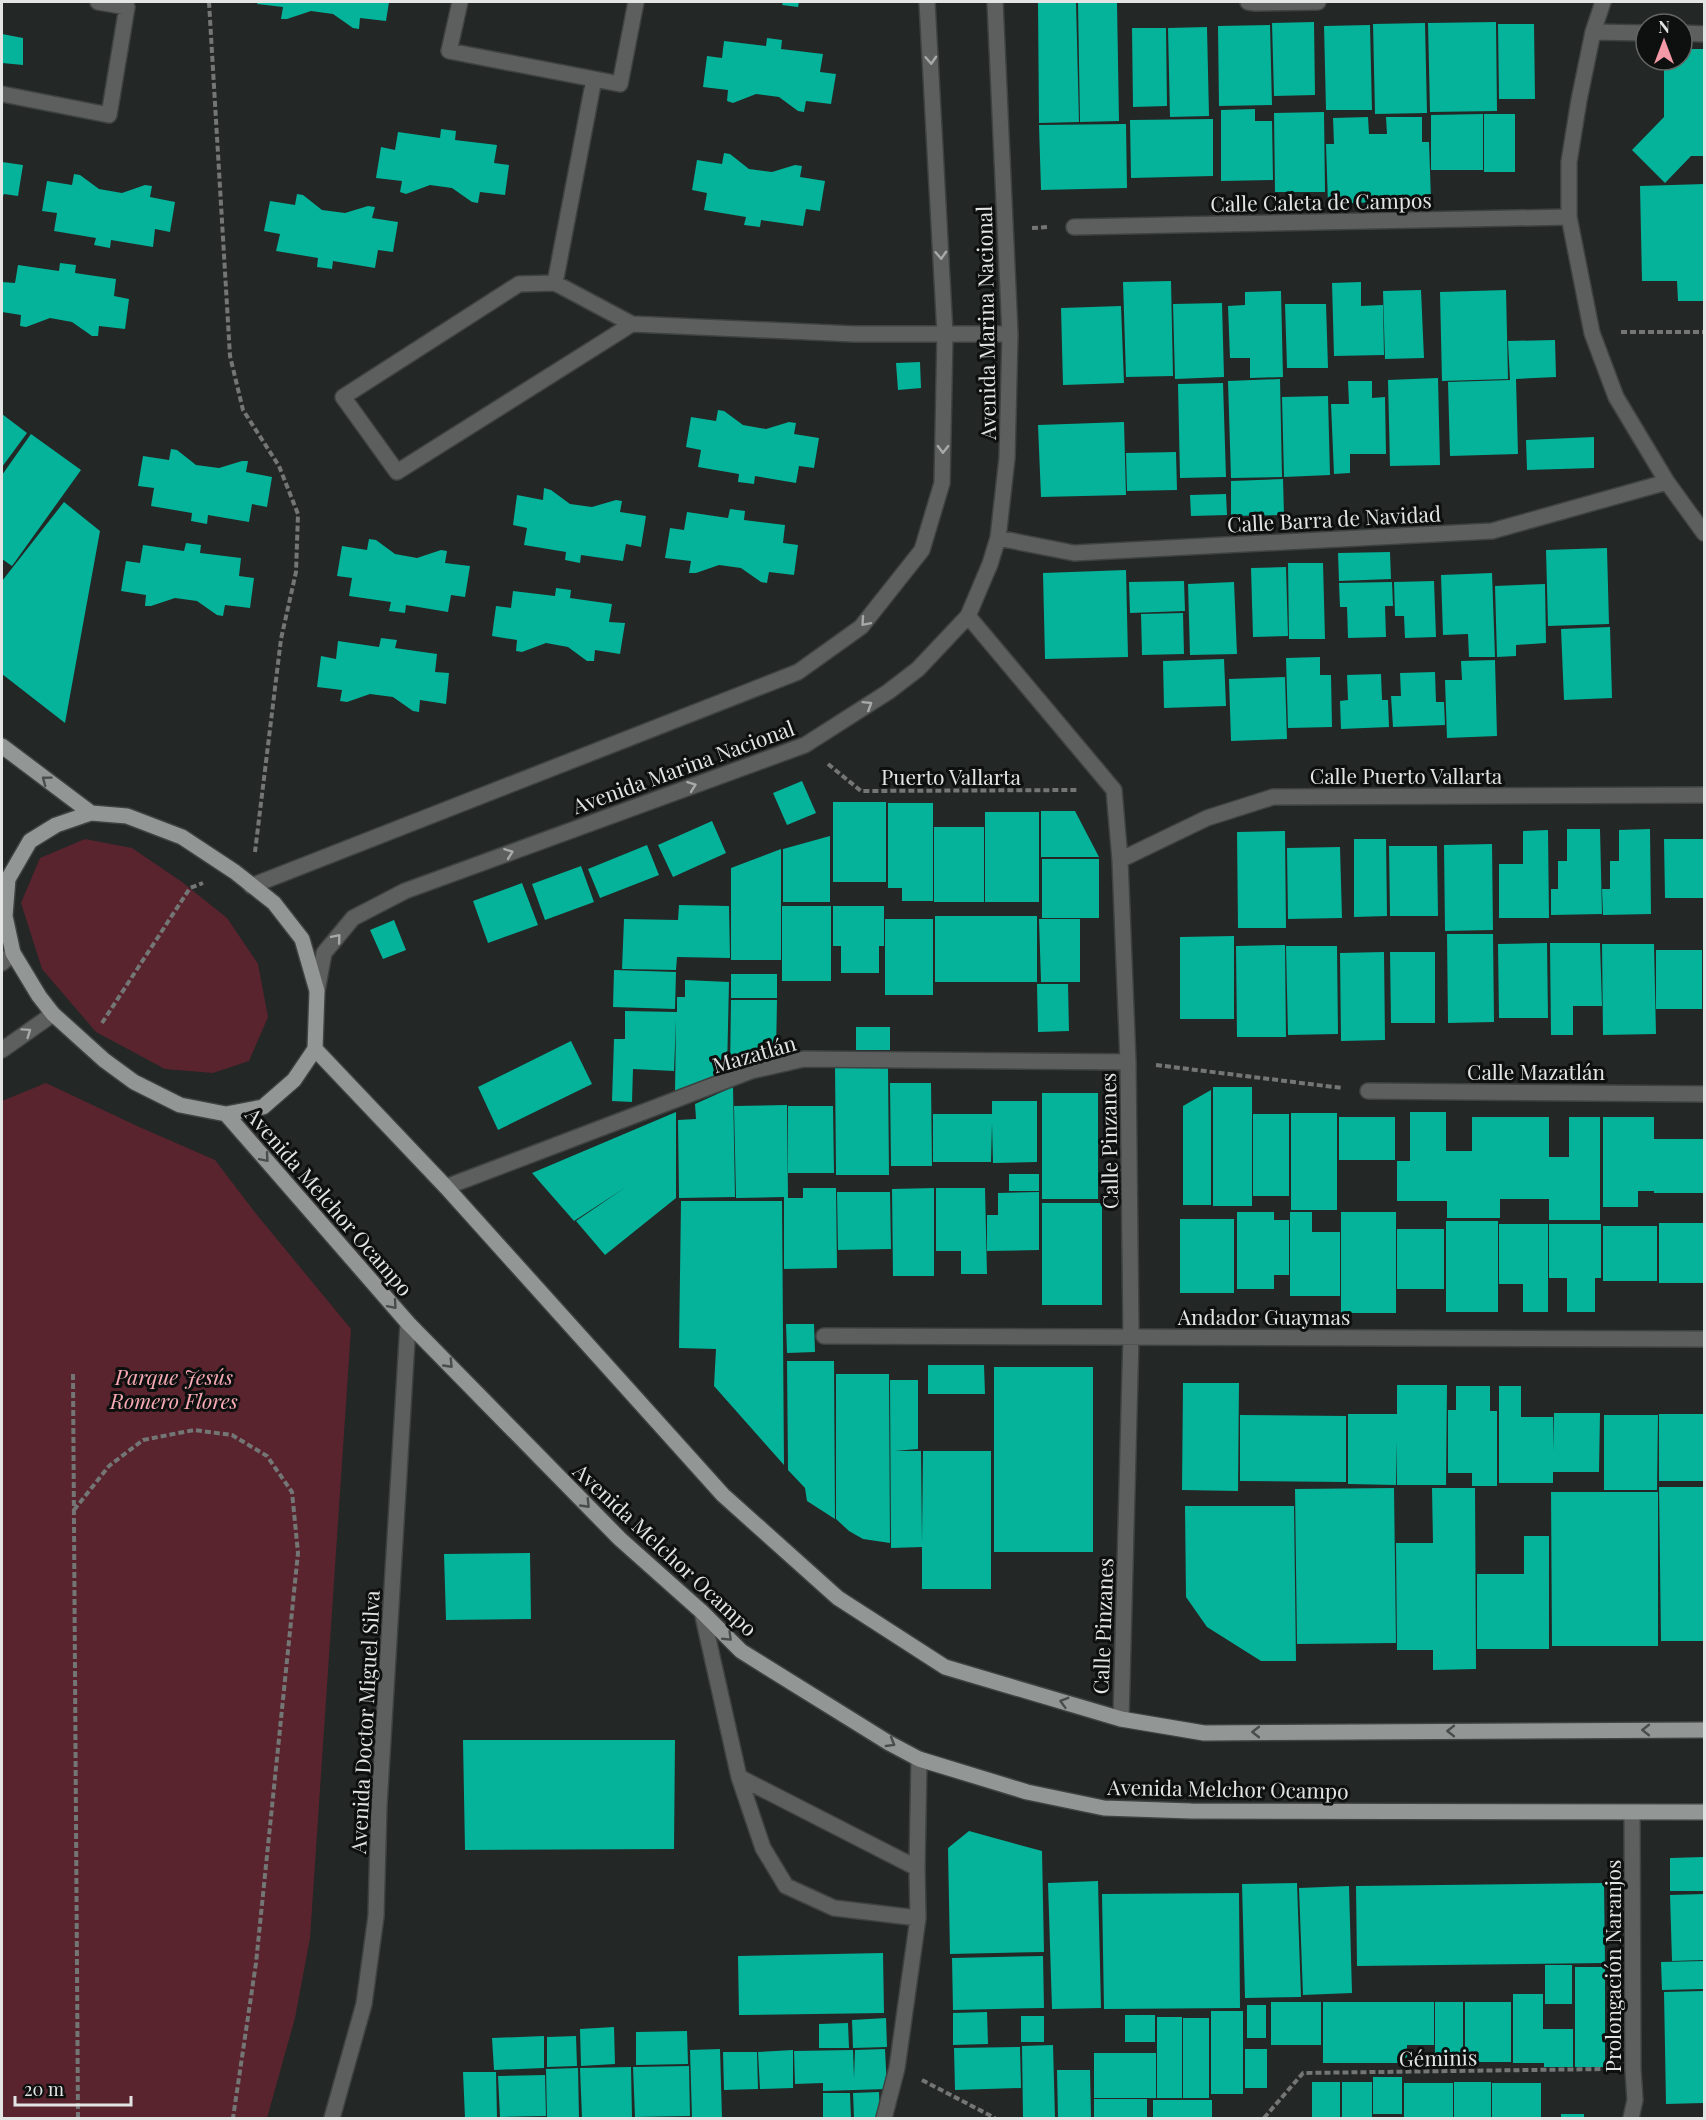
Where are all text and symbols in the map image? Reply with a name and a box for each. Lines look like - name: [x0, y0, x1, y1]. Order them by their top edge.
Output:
- north arrow: [1634, 12, 1694, 72]
- text: N: [1658, 16, 1670, 37]
- one-way arrow: [924, 55, 937, 64]
- street label: Calle Caleta de Campos: [1210, 185, 1432, 217]
- street label: Avenida Marina Nacional: [969, 206, 1001, 441]
- one-way arrow: [935, 250, 948, 259]
- one-way arrow: [937, 445, 949, 454]
- street label: Calle Barra de Navidad: [1226, 498, 1442, 538]
- one-way arrow: [861, 615, 872, 625]
- one-way arrow: [862, 700, 872, 712]
- street label: Avenida Marina Nacional: [567, 713, 798, 820]
- street label: Calle Puerto Vallarta: [1310, 761, 1503, 789]
- street label: Puerto Vallarta: [881, 762, 1022, 790]
- one-way arrow: [42, 776, 53, 787]
- one-way arrow: [686, 781, 697, 793]
- one-way arrow: [503, 848, 514, 861]
- one-way arrow: [329, 934, 340, 945]
- one-way arrow: [21, 1028, 32, 1039]
- street label: Mazatlán: [709, 1028, 799, 1078]
- street label: Calle Mazatlán: [1467, 1057, 1606, 1085]
- street label: Calle Pinzanes: [1093, 1072, 1123, 1210]
- street label: Avenida Melchor Ocampo: [240, 1100, 420, 1301]
- one-way arrow: [258, 1151, 269, 1162]
- one-way arrow: [386, 1298, 397, 1309]
- street label: Andador Guaymas: [1177, 1302, 1350, 1330]
- one-way arrow: [442, 1357, 453, 1368]
- park label: Parque Jesús Romero Flores: [109, 1362, 238, 1414]
- street label: Avenida Melchor Ocampo: [567, 1456, 764, 1642]
- one-way arrow: [578, 1496, 589, 1507]
- street label: Calle Pinzanes: [1086, 1557, 1118, 1695]
- street label: Avenida Doctor Miguel Silva: [343, 1589, 385, 1856]
- one-way arrow: [720, 1630, 731, 1641]
- one-way arrow: [1060, 1697, 1070, 1710]
- one-way arrow: [1642, 1724, 1651, 1736]
- one-way arrow: [1447, 1725, 1456, 1737]
- one-way arrow: [1252, 1726, 1261, 1738]
- one-way arrow: [885, 1736, 895, 1748]
- street label: Avenida Melchor Ocampo: [1106, 1772, 1349, 1804]
- street label: Prolongación Naranjos: [1598, 1860, 1626, 2072]
- street label: Géminis: [1399, 2042, 1477, 2072]
- scale bar: [15, 2069, 130, 2107]
- text: 20 m: [24, 2077, 64, 2101]

